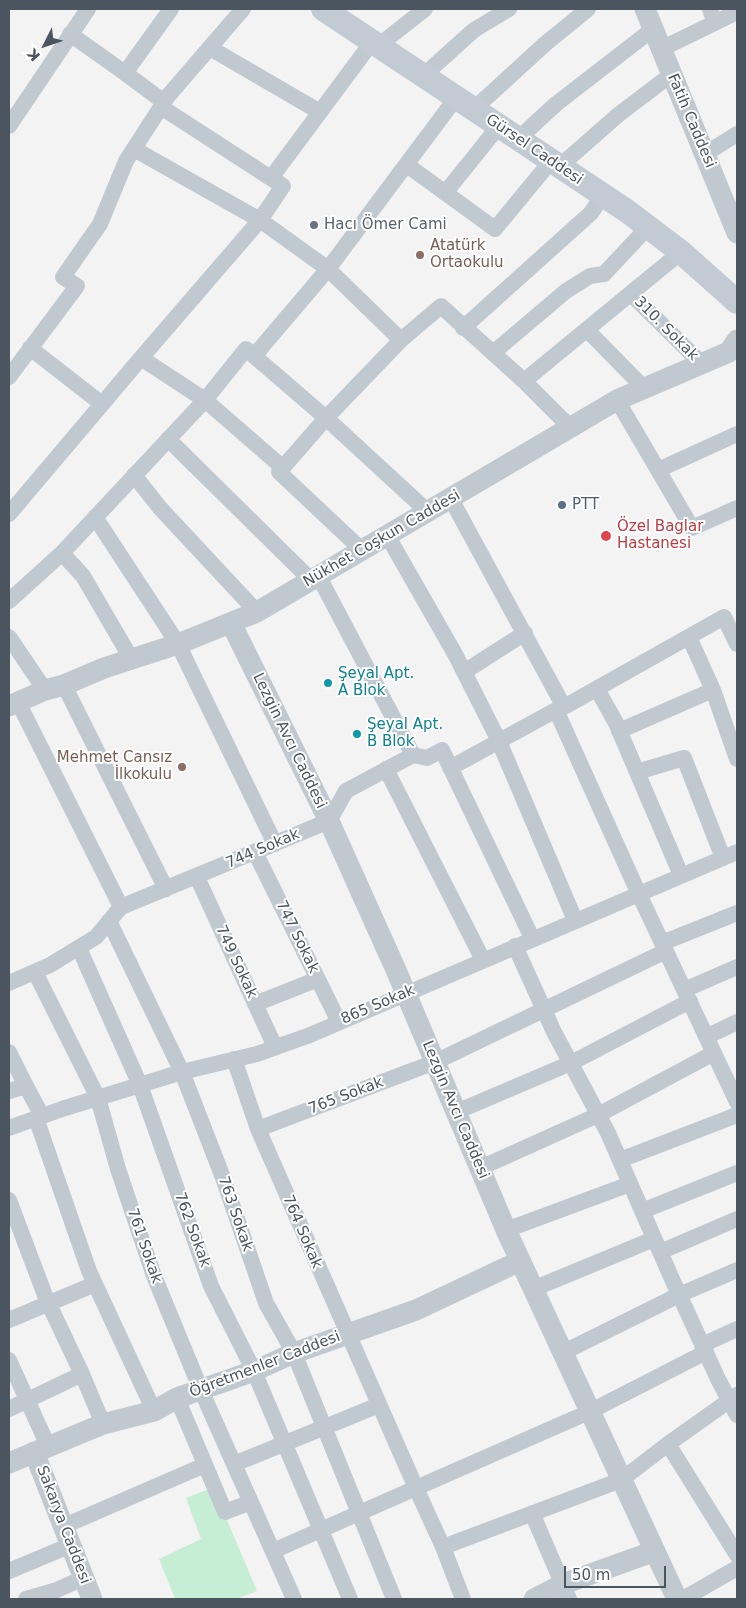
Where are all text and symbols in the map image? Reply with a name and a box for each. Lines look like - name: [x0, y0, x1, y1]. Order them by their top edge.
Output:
- north arrow: [20, 20, 70, 70]
- text: K: [24, 46, 43, 64]
- street label: Fatih Caddesi: [663, 71, 719, 171]
- street label: Gürsel Caddesi: [482, 111, 586, 189]
- place label: Hacı Ömer Cami: [324, 216, 447, 234]
- marker: Hacı Ömer Cami: [308, 219, 320, 231]
- place label: Atatürk Ortaokulu: [430, 237, 504, 272]
- marker: Atatürk Ortaokulu: [414, 249, 426, 261]
- street label: 310. Sokak: [630, 293, 702, 365]
- street label: Nükhet Coşkun Caddesi: [300, 487, 464, 591]
- place label: PTT: [572, 496, 599, 514]
- marker: PTT: [556, 499, 568, 511]
- place label: Özel Baglar Hastanesi: [617, 518, 703, 553]
- marker: Özel Baglar Hastanesi: [599, 529, 613, 543]
- place label: Şeyal Apt. A Blok: [338, 665, 414, 700]
- street label: Lezgin Avcı Caddesi: [248, 670, 330, 812]
- marker: Şeyal Apt. A Blok: [322, 677, 334, 689]
- place label: Şeyal Apt. B Blok: [367, 716, 443, 751]
- marker: Şeyal Apt. B Blok: [351, 728, 363, 740]
- place label: Mehmet Cansız İlkokulu: [57, 749, 172, 784]
- marker: Mehmet Cansız İlkokulu: [176, 761, 188, 773]
- street label: 744 Sokak: [223, 825, 303, 873]
- street label: 747 Sokak: [272, 898, 322, 976]
- street label: 749 Sokak: [211, 923, 261, 1001]
- street label: 865 Sokak: [338, 981, 418, 1029]
- street label: Lezgin Avcı Caddesi: [418, 1038, 492, 1182]
- street label: 765 Sokak: [306, 1074, 386, 1118]
- street label: 763 Sokak: [214, 1174, 256, 1254]
- street label: 762 Sokak: [170, 1190, 214, 1270]
- street label: 764 Sokak: [278, 1192, 326, 1272]
- street label: 761 Sokak: [123, 1206, 165, 1286]
- street label: Öğretmenler Caddesi: [187, 1328, 343, 1402]
- street label: Sakarya Caddesi: [32, 1463, 94, 1587]
- scale bar: [566, 1556, 668, 1588]
- text: 50 m: [572, 1566, 610, 1584]

